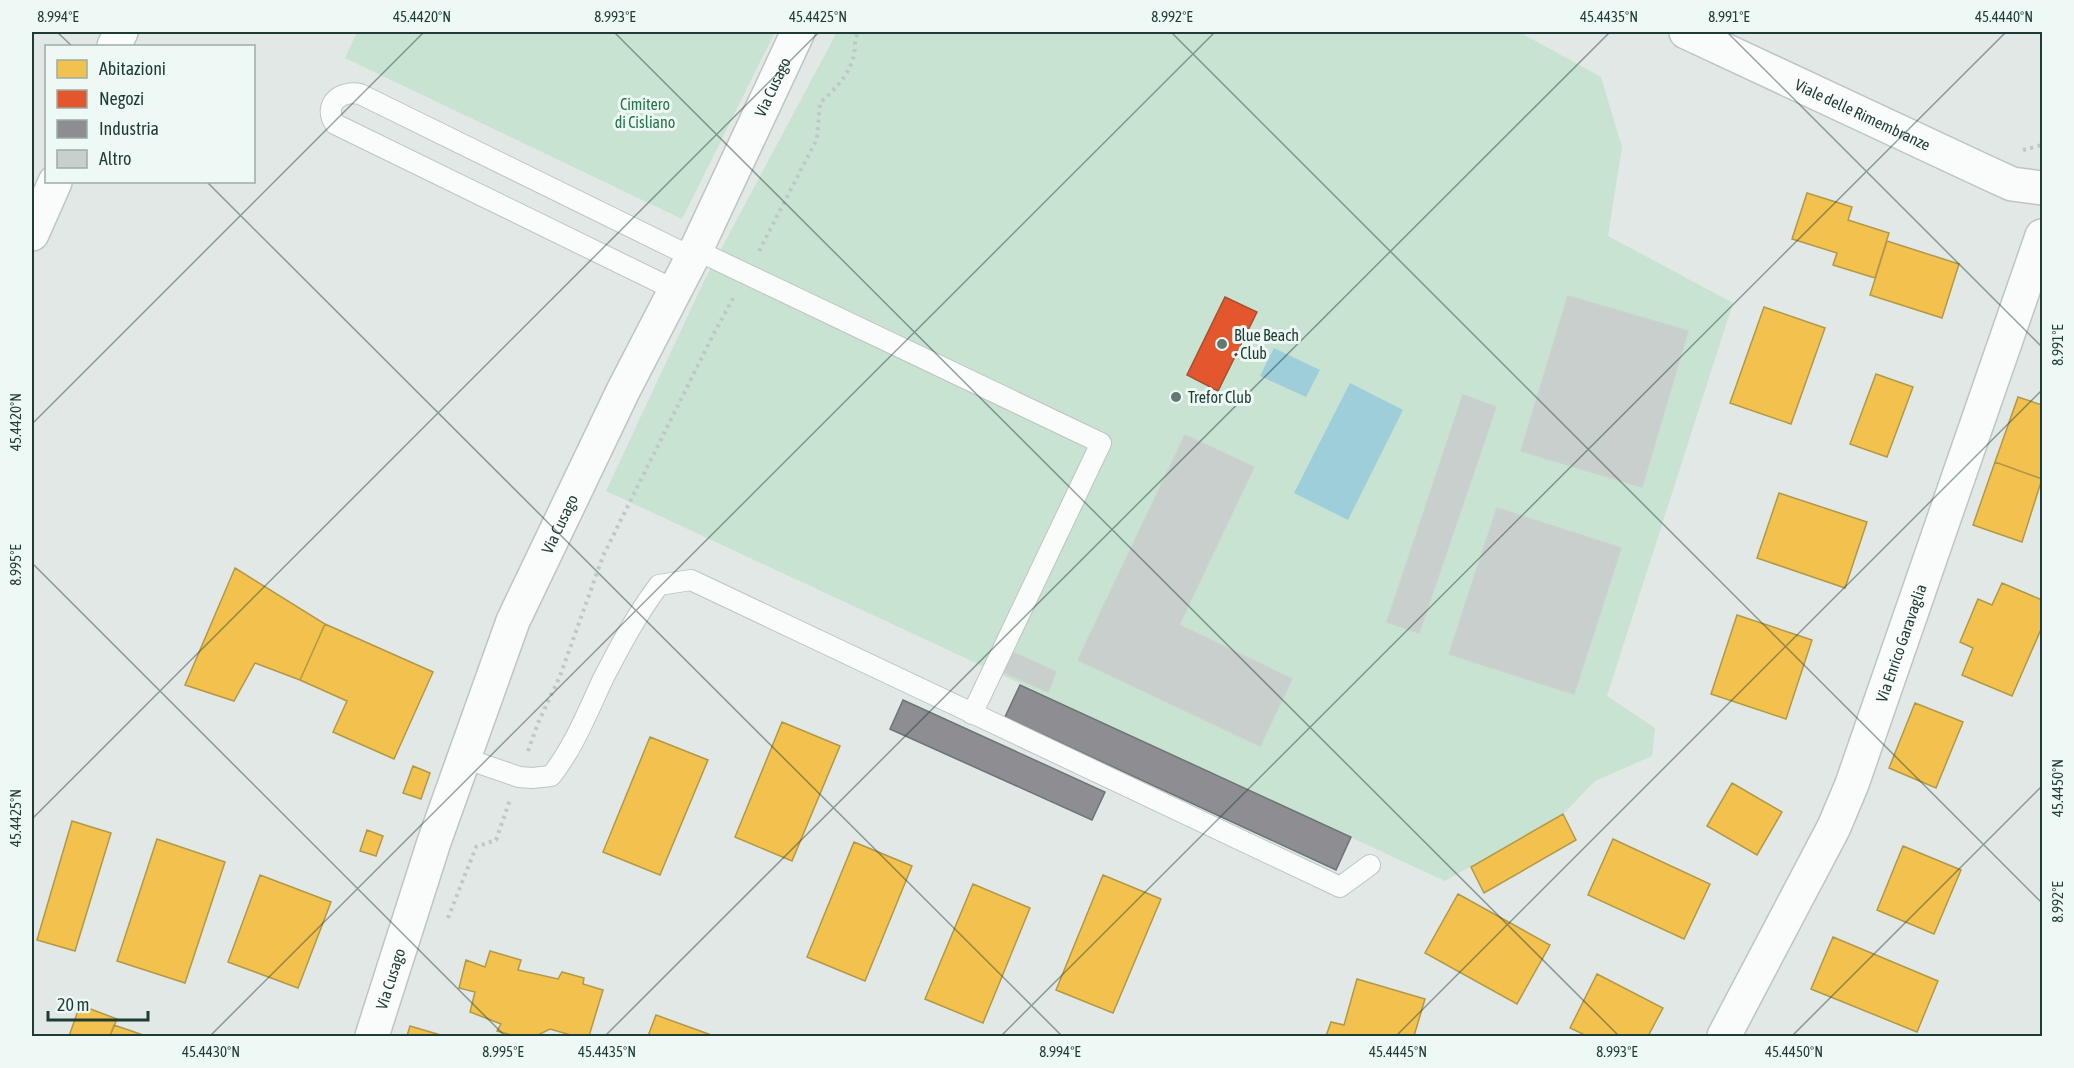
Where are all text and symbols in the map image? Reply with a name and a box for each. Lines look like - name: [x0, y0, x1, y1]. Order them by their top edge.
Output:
- text: 8.994°E: [37, 8, 79, 25]
- text: 45.4420°N: [393, 8, 451, 25]
- text: 8.993°E: [594, 8, 636, 25]
- text: 45.4425°N: [789, 8, 847, 25]
- text: 8.992°E: [1151, 8, 1193, 25]
- text: 45.4435°N: [1580, 8, 1638, 25]
- text: 8.991°E: [1708, 8, 1750, 25]
- text: 45.4440°N: [1975, 8, 2033, 25]
- legend: [45, 45, 255, 183]
- street label: Via Cusago: [751, 55, 794, 120]
- text: Abitazioni: [99, 58, 166, 79]
- street label: Viale delle Rimembranze: [1792, 75, 1933, 154]
- text: Negozi: [99, 88, 144, 109]
- park label: Cimitero di Cisliano: [615, 95, 675, 131]
- text: Industria: [99, 118, 159, 139]
- text: Altro: [99, 148, 132, 169]
- text: 8.991°E: [2049, 324, 2066, 366]
- place label: Blue Beach - Club: [1234, 326, 1299, 362]
- marker: Blue Beach - Club: [1215, 337, 1229, 351]
- place label: Trefor Club: [1188, 388, 1252, 406]
- marker: Trefor Club: [1169, 390, 1183, 404]
- text: 45.4420°N: [7, 393, 24, 451]
- street label: Via Cusago: [538, 491, 581, 556]
- text: 8.995°E: [7, 544, 24, 586]
- street label: Via Enrico Garavaglia: [1872, 582, 1930, 704]
- text: 45.4450°N: [2049, 759, 2066, 817]
- text: 45.4425°N: [7, 789, 24, 847]
- text: 8.992°E: [2049, 881, 2066, 923]
- street label: Via Cusago: [372, 946, 408, 1012]
- scale bar: [48, 984, 148, 1022]
- text: 20 m: [57, 994, 89, 1015]
- text: 45.4430°N: [182, 1043, 240, 1060]
- text: 8.995°E: [482, 1043, 524, 1060]
- text: 45.4435°N: [578, 1043, 636, 1060]
- text: 8.994°E: [1039, 1043, 1081, 1060]
- text: 45.4445°N: [1369, 1043, 1427, 1060]
- text: 8.993°E: [1596, 1043, 1638, 1060]
- text: 45.4450°N: [1765, 1043, 1823, 1060]

